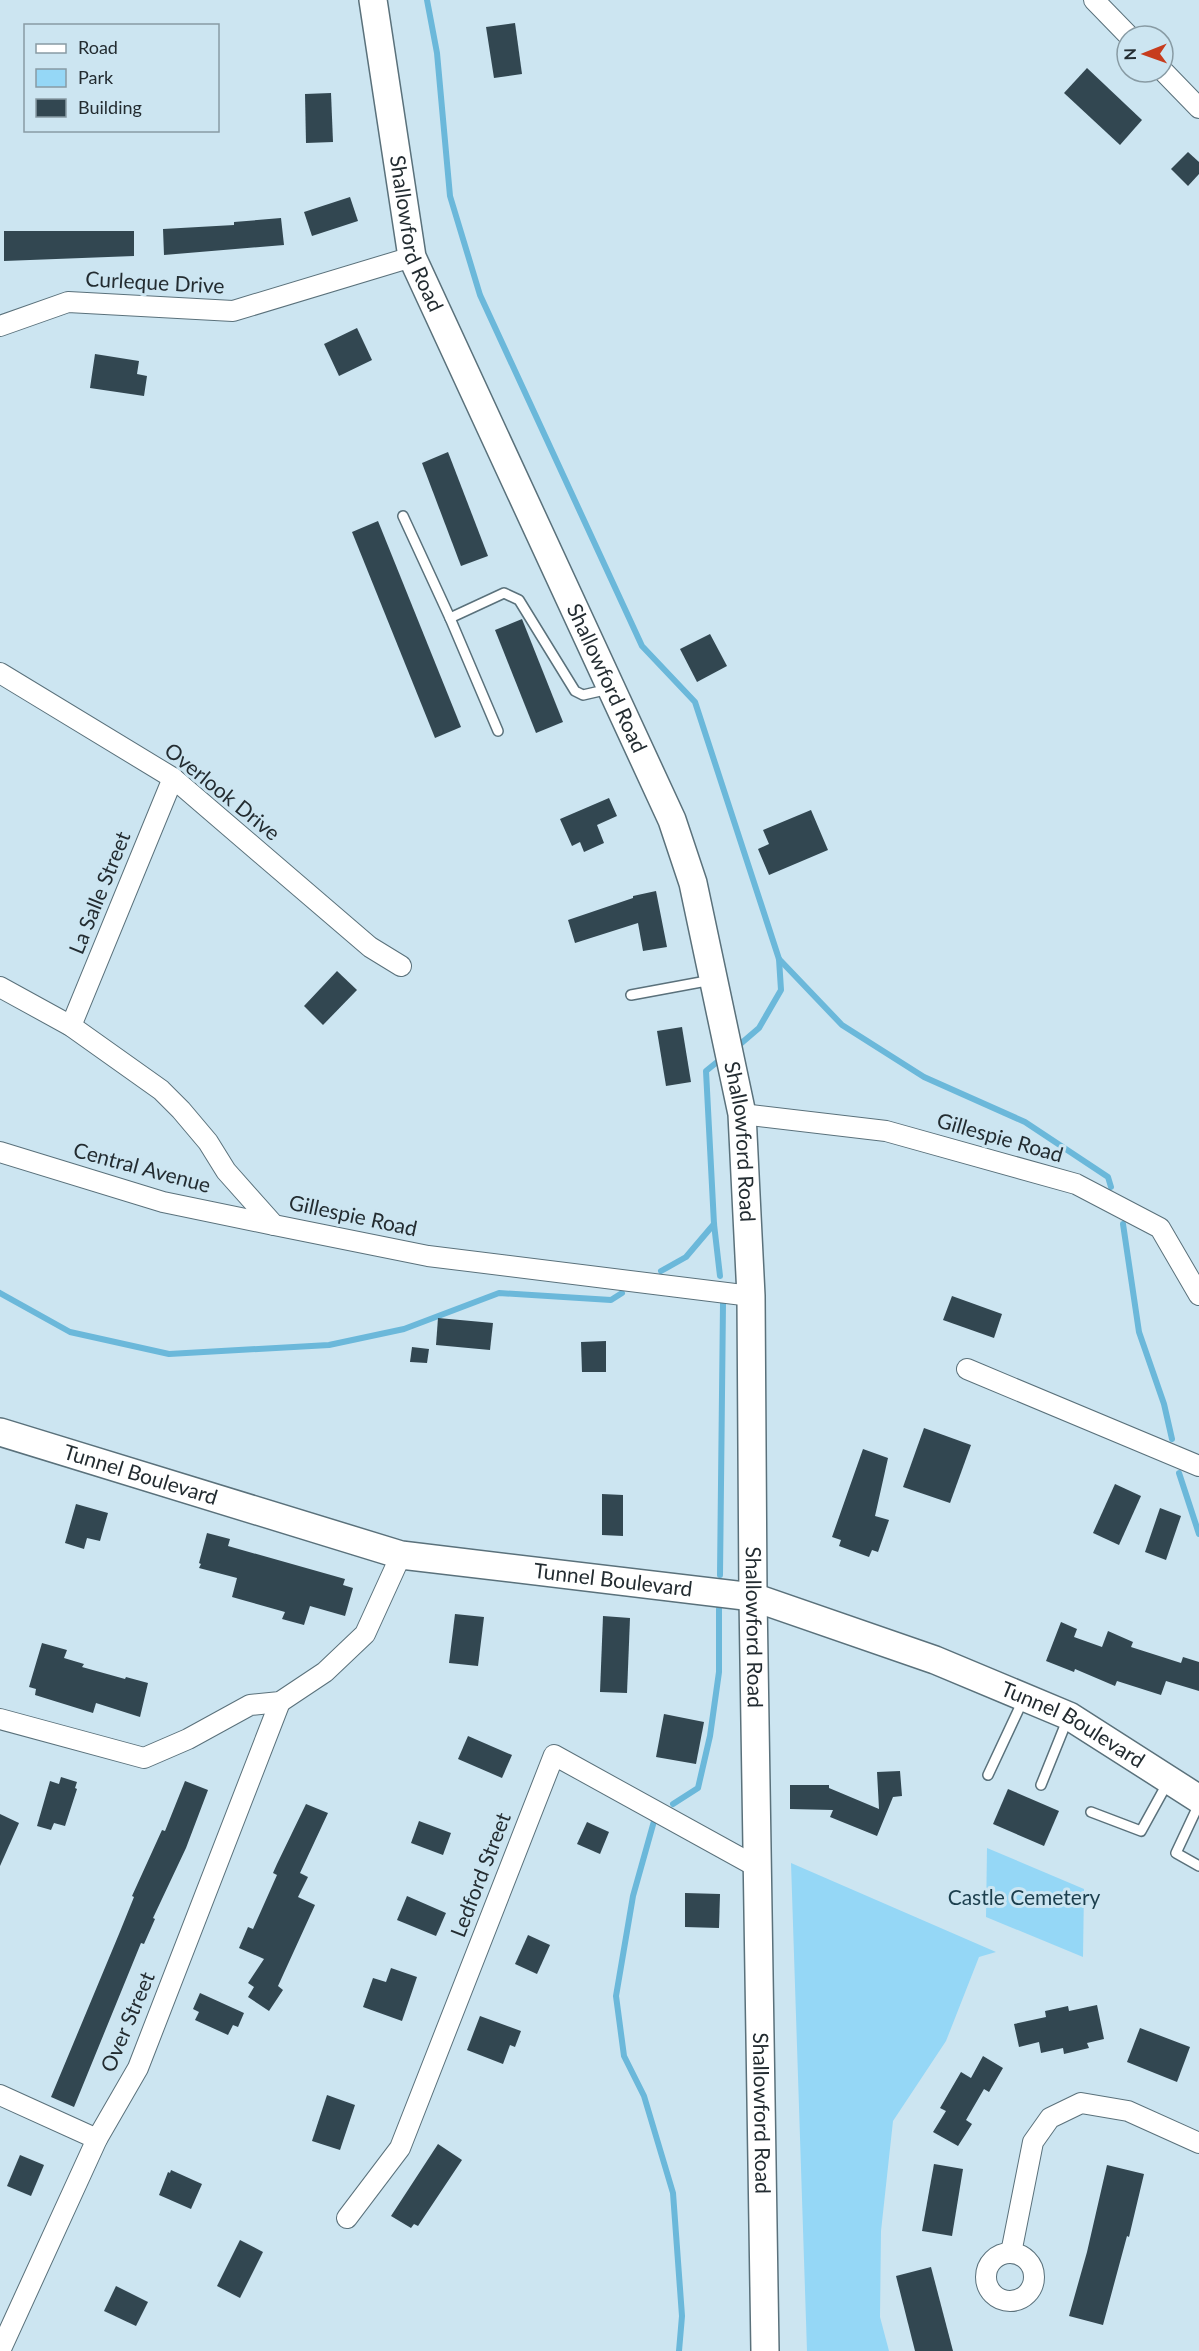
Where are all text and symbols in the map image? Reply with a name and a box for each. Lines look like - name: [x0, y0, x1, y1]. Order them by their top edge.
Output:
- legend: [24, 24, 219, 132]
- north arrow: [1115, 24, 1175, 84]
- text: Road: [78, 36, 118, 58]
- text: N: [1120, 48, 1139, 61]
- text: Park: [78, 66, 114, 88]
- text: Building: [78, 96, 142, 118]
- street label: Shallowford Road: [386, 153, 449, 315]
- street label: Curleque Drive: [85, 265, 225, 298]
- street label: Shallowford Road: [563, 599, 653, 756]
- street label: Overlook Drive: [160, 737, 286, 845]
- street label: La Salle Street: [63, 827, 135, 957]
- street label: Shallowford Road: [720, 1059, 761, 1223]
- street label: Gillespie Road: [934, 1107, 1066, 1167]
- street label: Central Avenue: [71, 1136, 214, 1197]
- street label: Gillespie Road: [287, 1189, 420, 1240]
- street label: Tunnel Boulevard: [61, 1438, 221, 1509]
- street label: Shallowford Road: [742, 1546, 769, 1708]
- street label: Tunnel Boulevard: [532, 1557, 694, 1601]
- street label: Tunnel Boulevard: [998, 1675, 1150, 1772]
- street label: Ledford Street: [444, 1808, 515, 1940]
- park label: Castle Cemetery: [948, 1884, 1101, 1909]
- street label: Over Street: [94, 1967, 159, 2075]
- street label: Shallowford Road: [749, 2032, 776, 2194]

